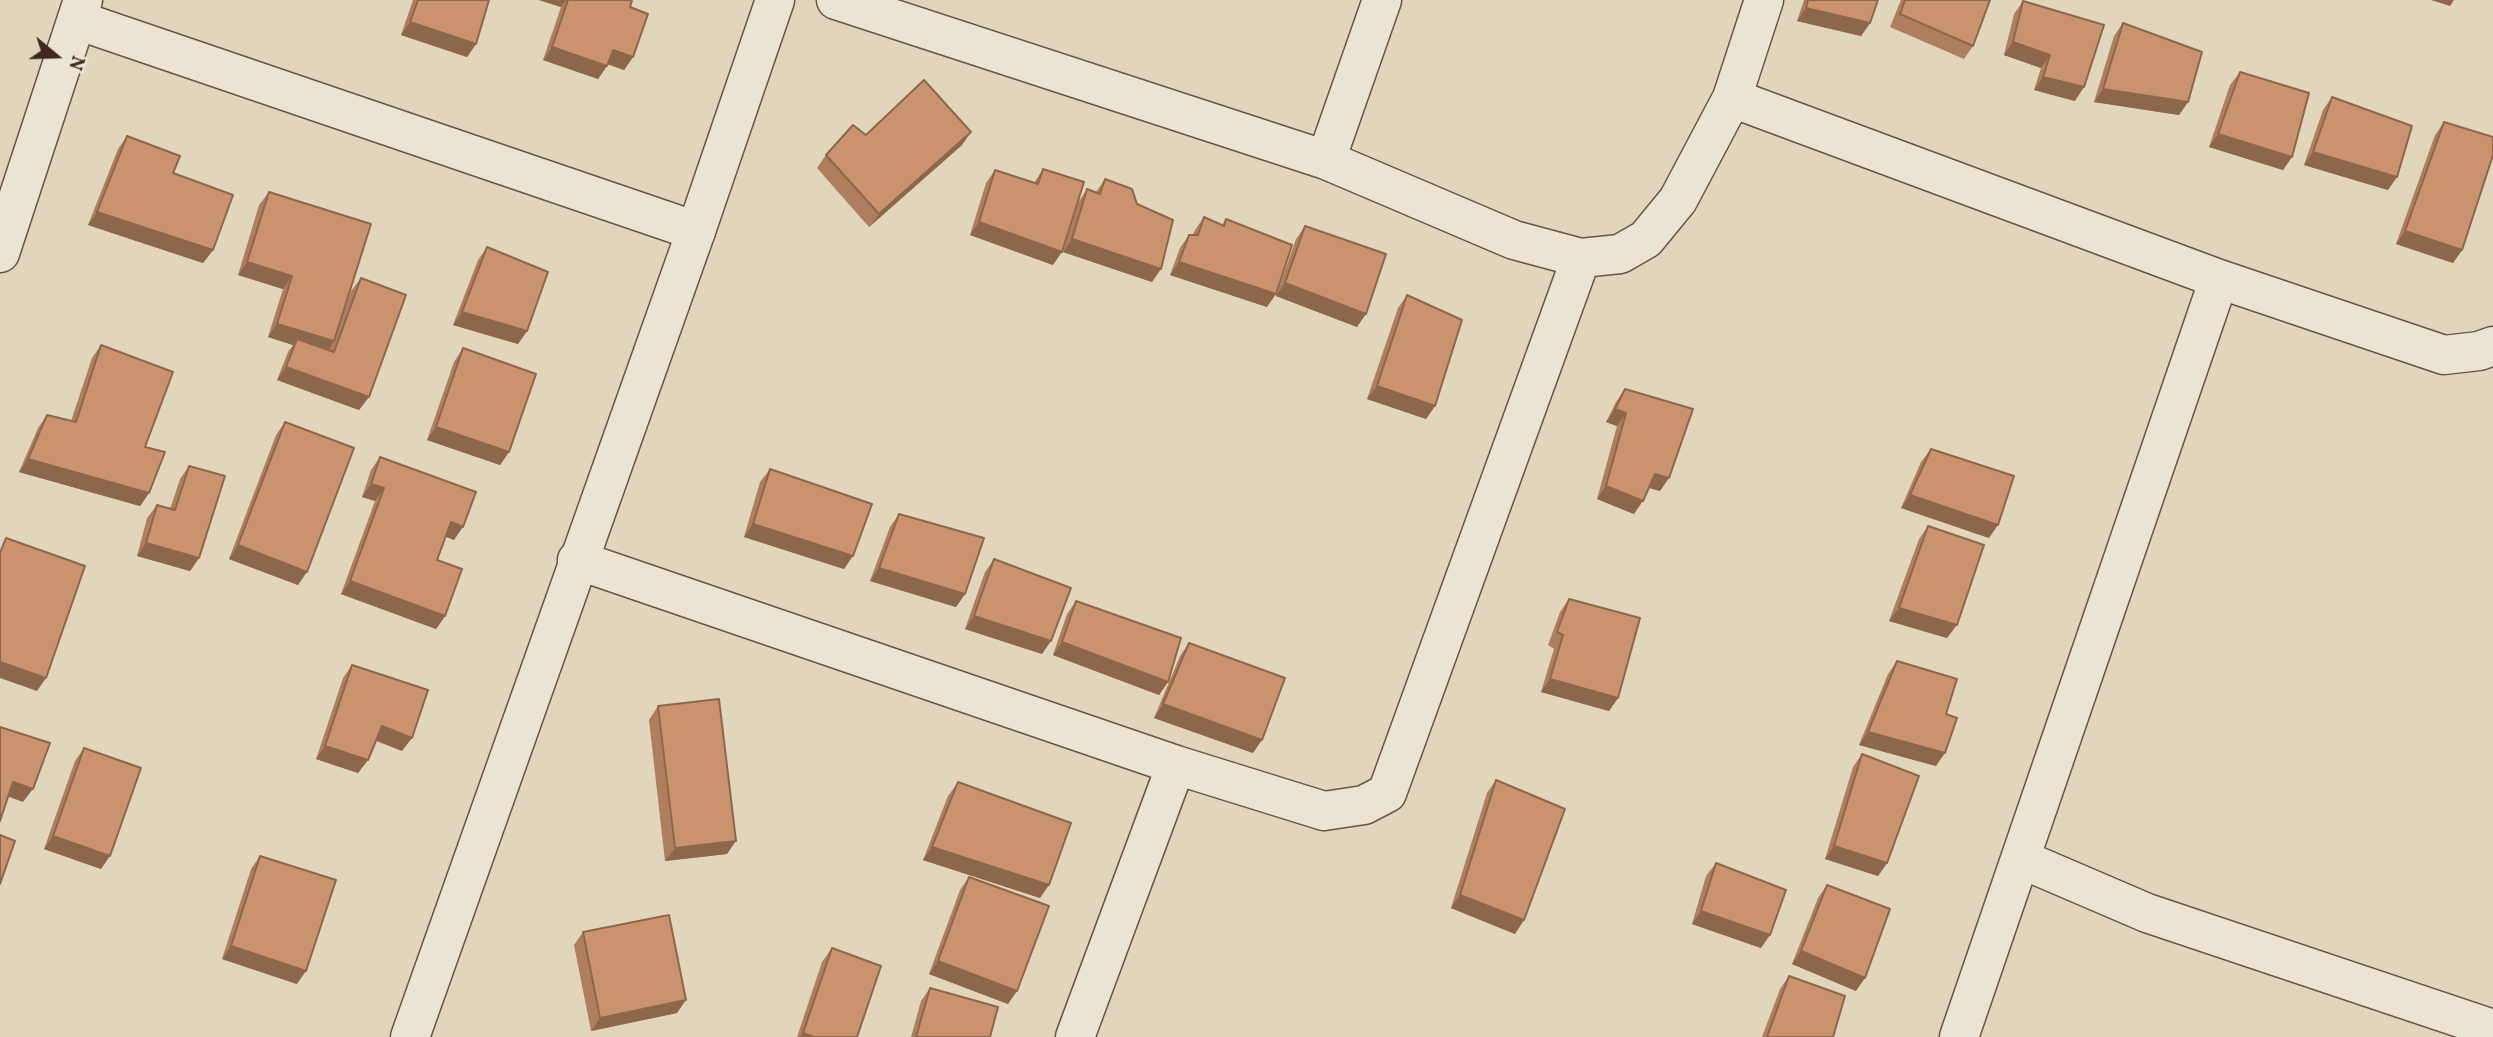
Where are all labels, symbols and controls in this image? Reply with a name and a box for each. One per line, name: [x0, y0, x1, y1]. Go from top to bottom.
north arrow: [21, 21, 91, 91]
text: N: [61, 52, 90, 74]

